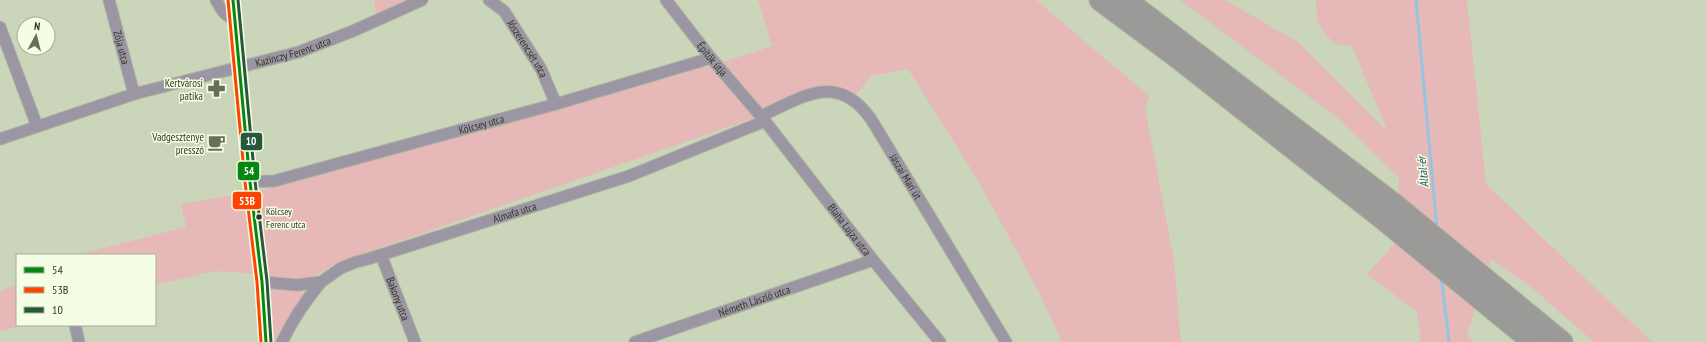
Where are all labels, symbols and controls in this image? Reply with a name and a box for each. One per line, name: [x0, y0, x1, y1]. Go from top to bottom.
north arrow: [16, 16, 56, 56]
street label: Jószerencsét utca: [504, 16, 551, 79]
text: N: [33, 19, 41, 33]
street label: Zója utca: [110, 29, 133, 66]
street label: Kazinczy Ferenc utca: [254, 33, 333, 70]
street label: Építők útja: [694, 39, 731, 79]
place label: Kertvárosi patika: [165, 76, 203, 103]
pharmacy icon: Kertvárosi patika: [206, 79, 226, 99]
street label: Kölcsey utca: [457, 111, 506, 137]
place label: Vadgesztenye presszó: [151, 130, 204, 157]
line badge: 10: [240, 132, 263, 151]
cafe icon: Vadgesztenye presszó: [207, 133, 227, 153]
text: 10: [246, 134, 256, 148]
street label: Jászai Mari út: [886, 150, 925, 202]
water label: Által-ér: [1413, 154, 1432, 188]
line badge: 54: [237, 161, 260, 181]
text: 54: [244, 164, 255, 178]
line badge: 53B: [232, 191, 262, 210]
text: 53B: [239, 194, 256, 208]
street label: Almafa utca: [491, 199, 538, 226]
street label: Blaha Lujza utca: [825, 201, 874, 258]
place label: Kölcsey Ferenc utca: [266, 205, 306, 231]
marker: Kölcsey Ferenc utca: [254, 212, 264, 222]
legend: [16, 254, 156, 326]
text: 54: [52, 262, 63, 277]
street label: Bakony utca: [383, 275, 413, 323]
text: 53B: [52, 282, 69, 297]
street label: Németh László utca: [716, 282, 792, 320]
text: 10: [52, 302, 63, 317]

